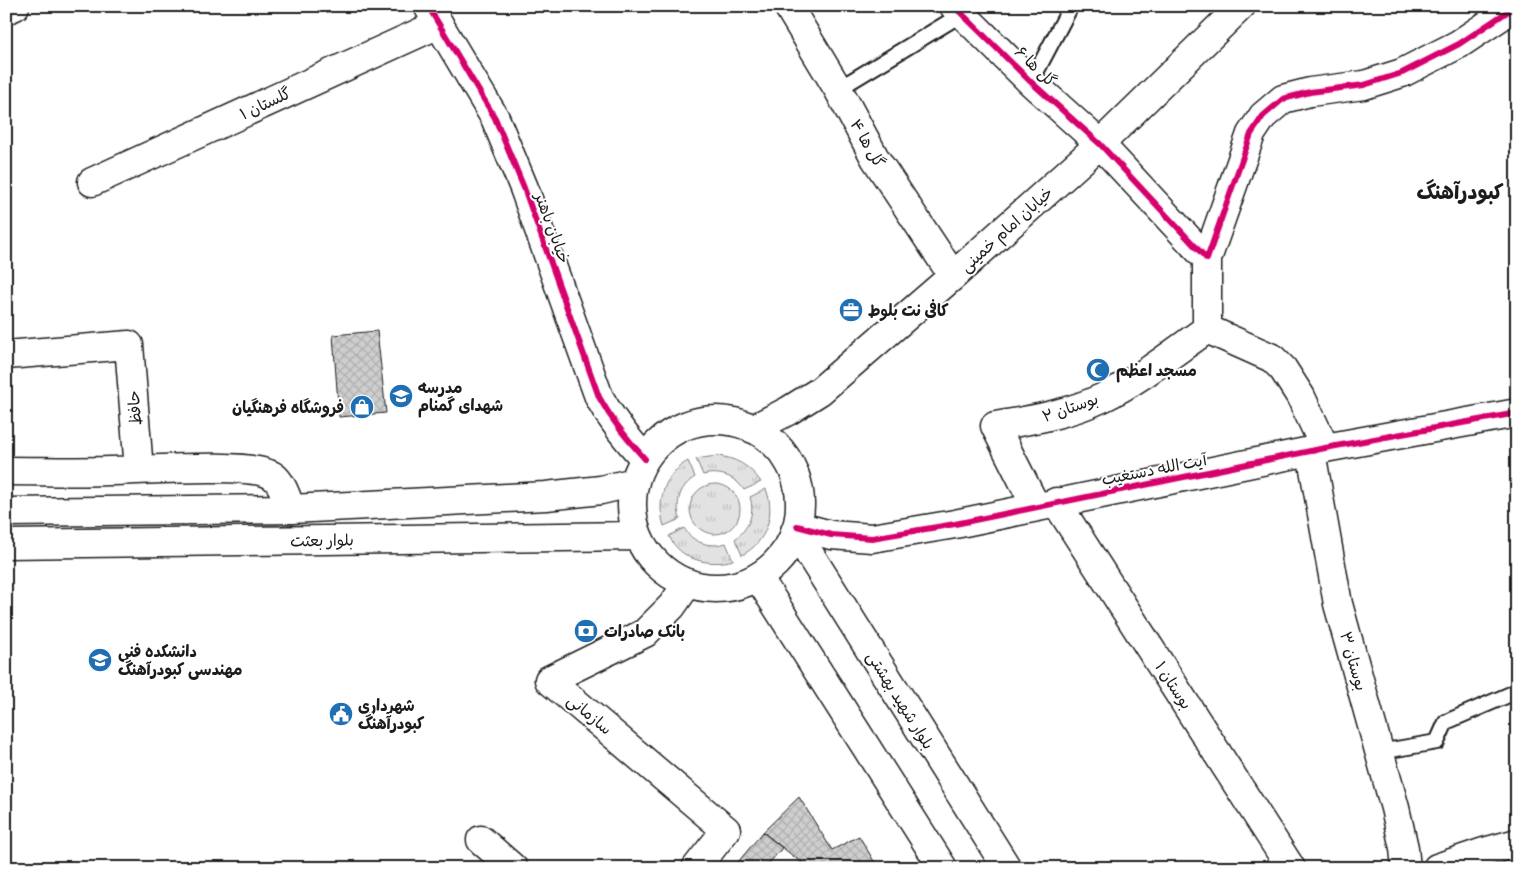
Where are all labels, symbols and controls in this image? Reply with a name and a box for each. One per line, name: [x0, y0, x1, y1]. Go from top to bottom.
street label: گل ها ۶: [1010, 41, 1062, 91]
street label: گلستان ۱: [236, 82, 294, 124]
street label: گل ها ۴: [845, 115, 891, 171]
district label: کبودرآهنگ: [1416, 177, 1504, 206]
street label: خیابان امام خمینی: [955, 181, 1059, 278]
street label: خیابان باهنر: [529, 188, 576, 266]
office icon: کافی نت بلوط: [838, 297, 864, 323]
place label: کافی نت بلوط: [868, 299, 949, 322]
mosque icon: مسجد اعظم: [1085, 357, 1111, 383]
place label: مسجد اعظم: [1116, 359, 1197, 383]
place label: مدرسه شهدای گمنام: [418, 376, 503, 418]
school or university icon: مدرسه شهدای گمنام: [388, 383, 414, 409]
street label: بوستان ۲: [1039, 387, 1101, 427]
street label: حافظ: [122, 390, 146, 426]
shop icon: فروشگاه فرهنگیان: [349, 394, 375, 420]
place label: فروشگاه فرهنگیان: [232, 396, 344, 418]
street label: آیت الله دستغیب: [1100, 448, 1210, 490]
street label: بلوار بعثت: [290, 528, 354, 552]
bank icon: بانک صادرات: [573, 618, 599, 644]
place label: بانک صادرات: [604, 620, 685, 642]
street label: بوستان ۳: [1335, 629, 1373, 693]
place label: دانشکده فنی مهندسی کبودرآهنگ: [118, 640, 242, 680]
school or university icon: دانشکده فنی مهندسی کبودرآهنگ: [87, 647, 113, 673]
street label: بلوار شهید بهشتی: [862, 647, 940, 753]
street label: بوستان ۱: [1150, 657, 1198, 713]
street label: سازمانی: [563, 689, 617, 739]
place label: شهرداری کبودرآهنگ: [358, 694, 424, 734]
public building icon: شهرداری کبودرآهنگ: [328, 701, 354, 727]

